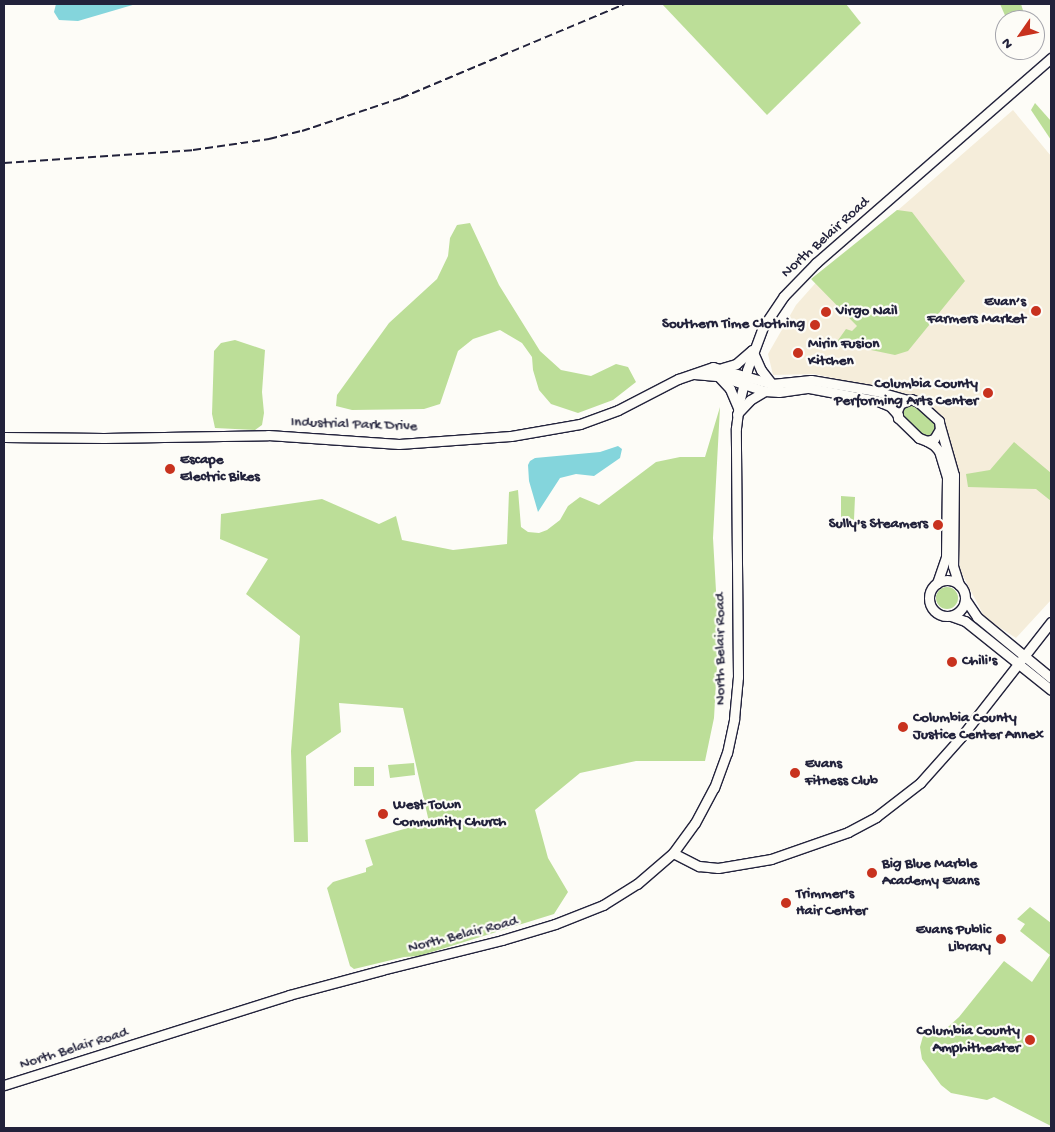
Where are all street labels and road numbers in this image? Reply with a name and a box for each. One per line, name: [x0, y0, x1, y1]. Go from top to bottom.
street label: North Belair Road: [778, 194, 874, 282]
street label: Industrial Park Drive: [290, 414, 418, 436]
street label: North Belair Road: [712, 593, 730, 705]
street label: North Belair Road: [406, 913, 520, 957]
street label: North Belair Road: [18, 1024, 130, 1074]

